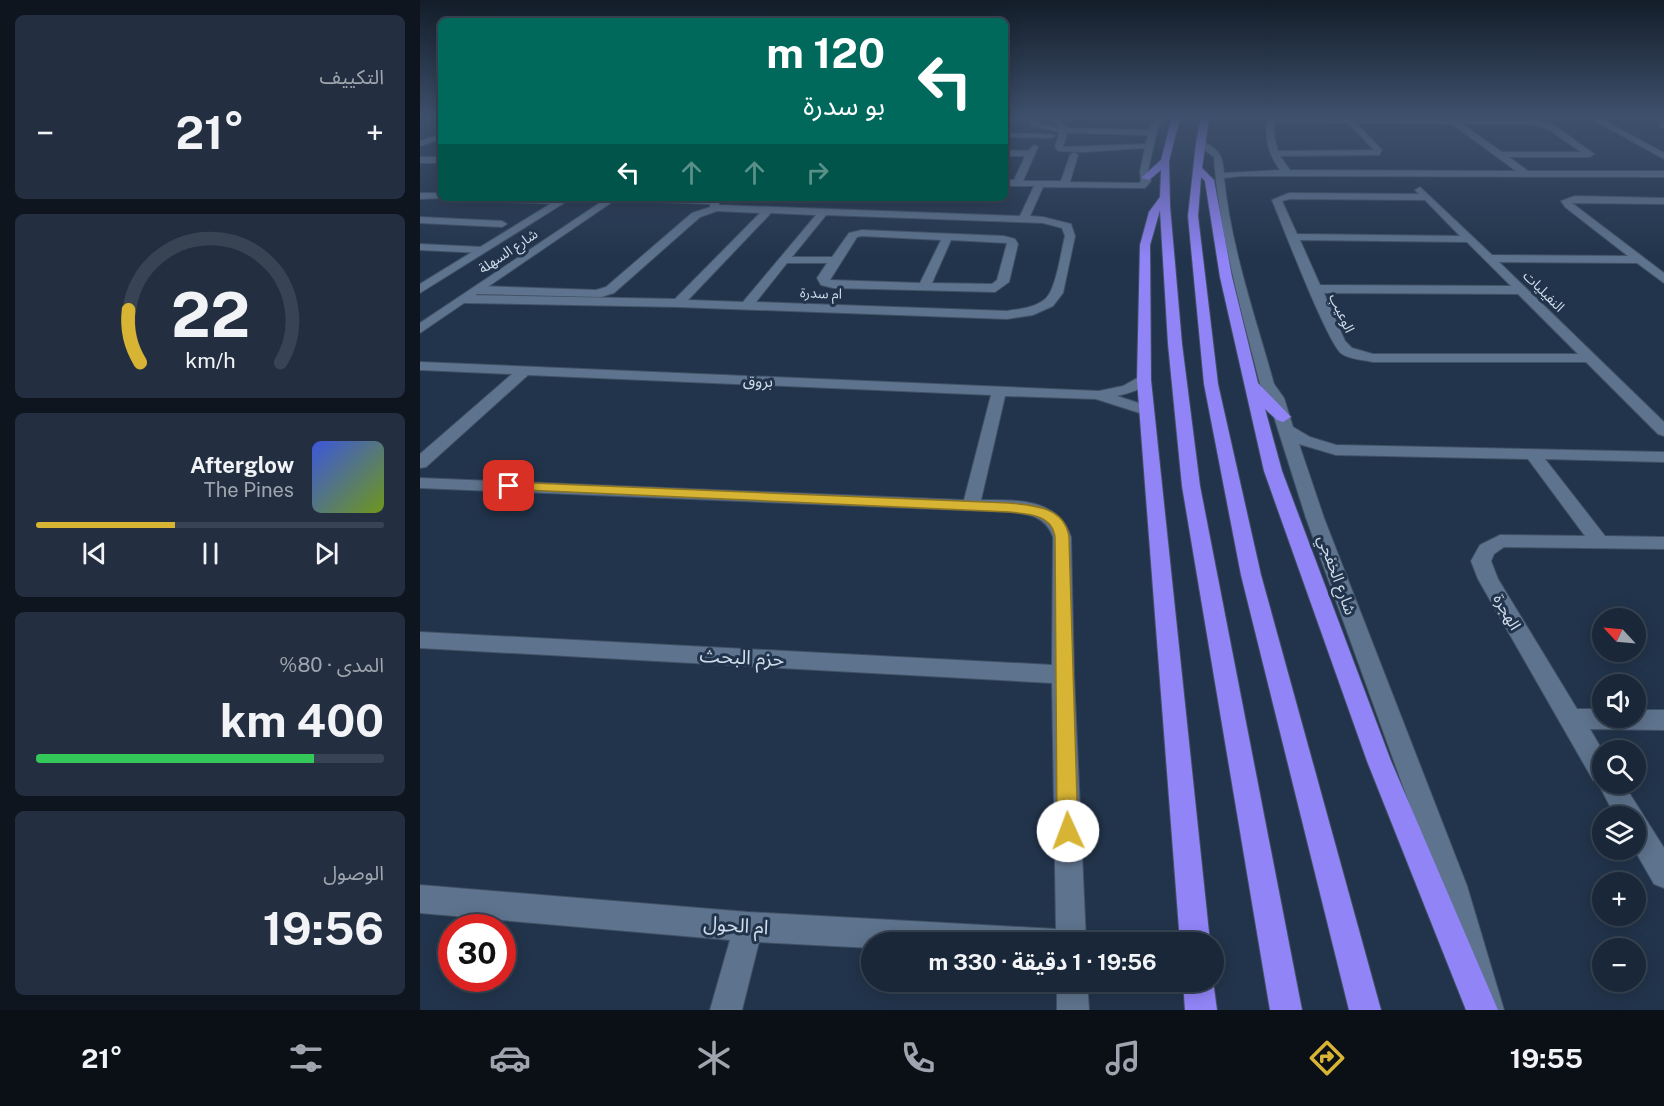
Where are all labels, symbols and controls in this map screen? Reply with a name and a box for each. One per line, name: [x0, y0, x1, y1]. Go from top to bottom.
text: 120 m: [766, 28, 885, 77]
icon: left: [906, 42, 984, 120]
text: التكييف: [320, 65, 384, 89]
text: بو سدرة: [803, 89, 885, 121]
text: 21°: [175, 106, 245, 159]
text: −: [36, 114, 54, 152]
text: +: [366, 114, 384, 152]
icon: left: [612, 156, 645, 189]
icon: ahead: [675, 156, 708, 189]
icon: ahead: [738, 156, 771, 189]
icon: right: [801, 156, 834, 189]
street label: شارع السهلة: [475, 225, 542, 279]
street label: النفيليات: [1520, 267, 1568, 315]
text: 22: [170, 278, 250, 351]
street label: ام سدرة: [800, 284, 842, 305]
street label: الوعيب: [1325, 291, 1358, 335]
text: km/h: [185, 348, 235, 373]
street label: بروق: [743, 371, 773, 391]
text: Afterglow: [190, 452, 294, 478]
pin: [483, 460, 534, 511]
icon: arrive: [492, 469, 525, 502]
text: The Pines: [204, 478, 294, 502]
street label: شارع الخفجي: [1311, 533, 1360, 618]
icon: previous: [78, 537, 111, 570]
icon: pause: [194, 537, 227, 570]
icon: next: [310, 537, 343, 570]
street label: الهجرة: [1489, 591, 1525, 633]
north arrow: [1592, 608, 1646, 662]
map controls: [1592, 608, 1646, 992]
street label: حزم البحث: [699, 643, 785, 674]
text: المدى · 80%: [279, 653, 384, 677]
button: sound: [1592, 674, 1646, 728]
text: 400 km: [220, 694, 384, 747]
button: search: [1592, 740, 1646, 794]
position arrow: [1036, 799, 1100, 863]
button: layers: [1592, 806, 1646, 860]
text: الوصول: [323, 861, 384, 885]
button: +: [1592, 872, 1646, 926]
text: 19:56: [263, 902, 384, 955]
street label: ام الحول: [702, 911, 769, 942]
speed limit sign: 30: [438, 914, 516, 992]
button: −: [1592, 938, 1646, 992]
text: 19:56 · 1 دقيقة · 330 m: [928, 949, 1157, 975]
icon: filters: [285, 1037, 327, 1079]
icon: car: [489, 1037, 531, 1079]
icon: climate: [693, 1037, 735, 1079]
icon: phone: [897, 1037, 939, 1079]
icon: music: [1102, 1037, 1144, 1079]
icon: directions: [1306, 1037, 1348, 1079]
text: 21°: [81, 1042, 123, 1074]
text: 19:55: [1510, 1042, 1583, 1074]

